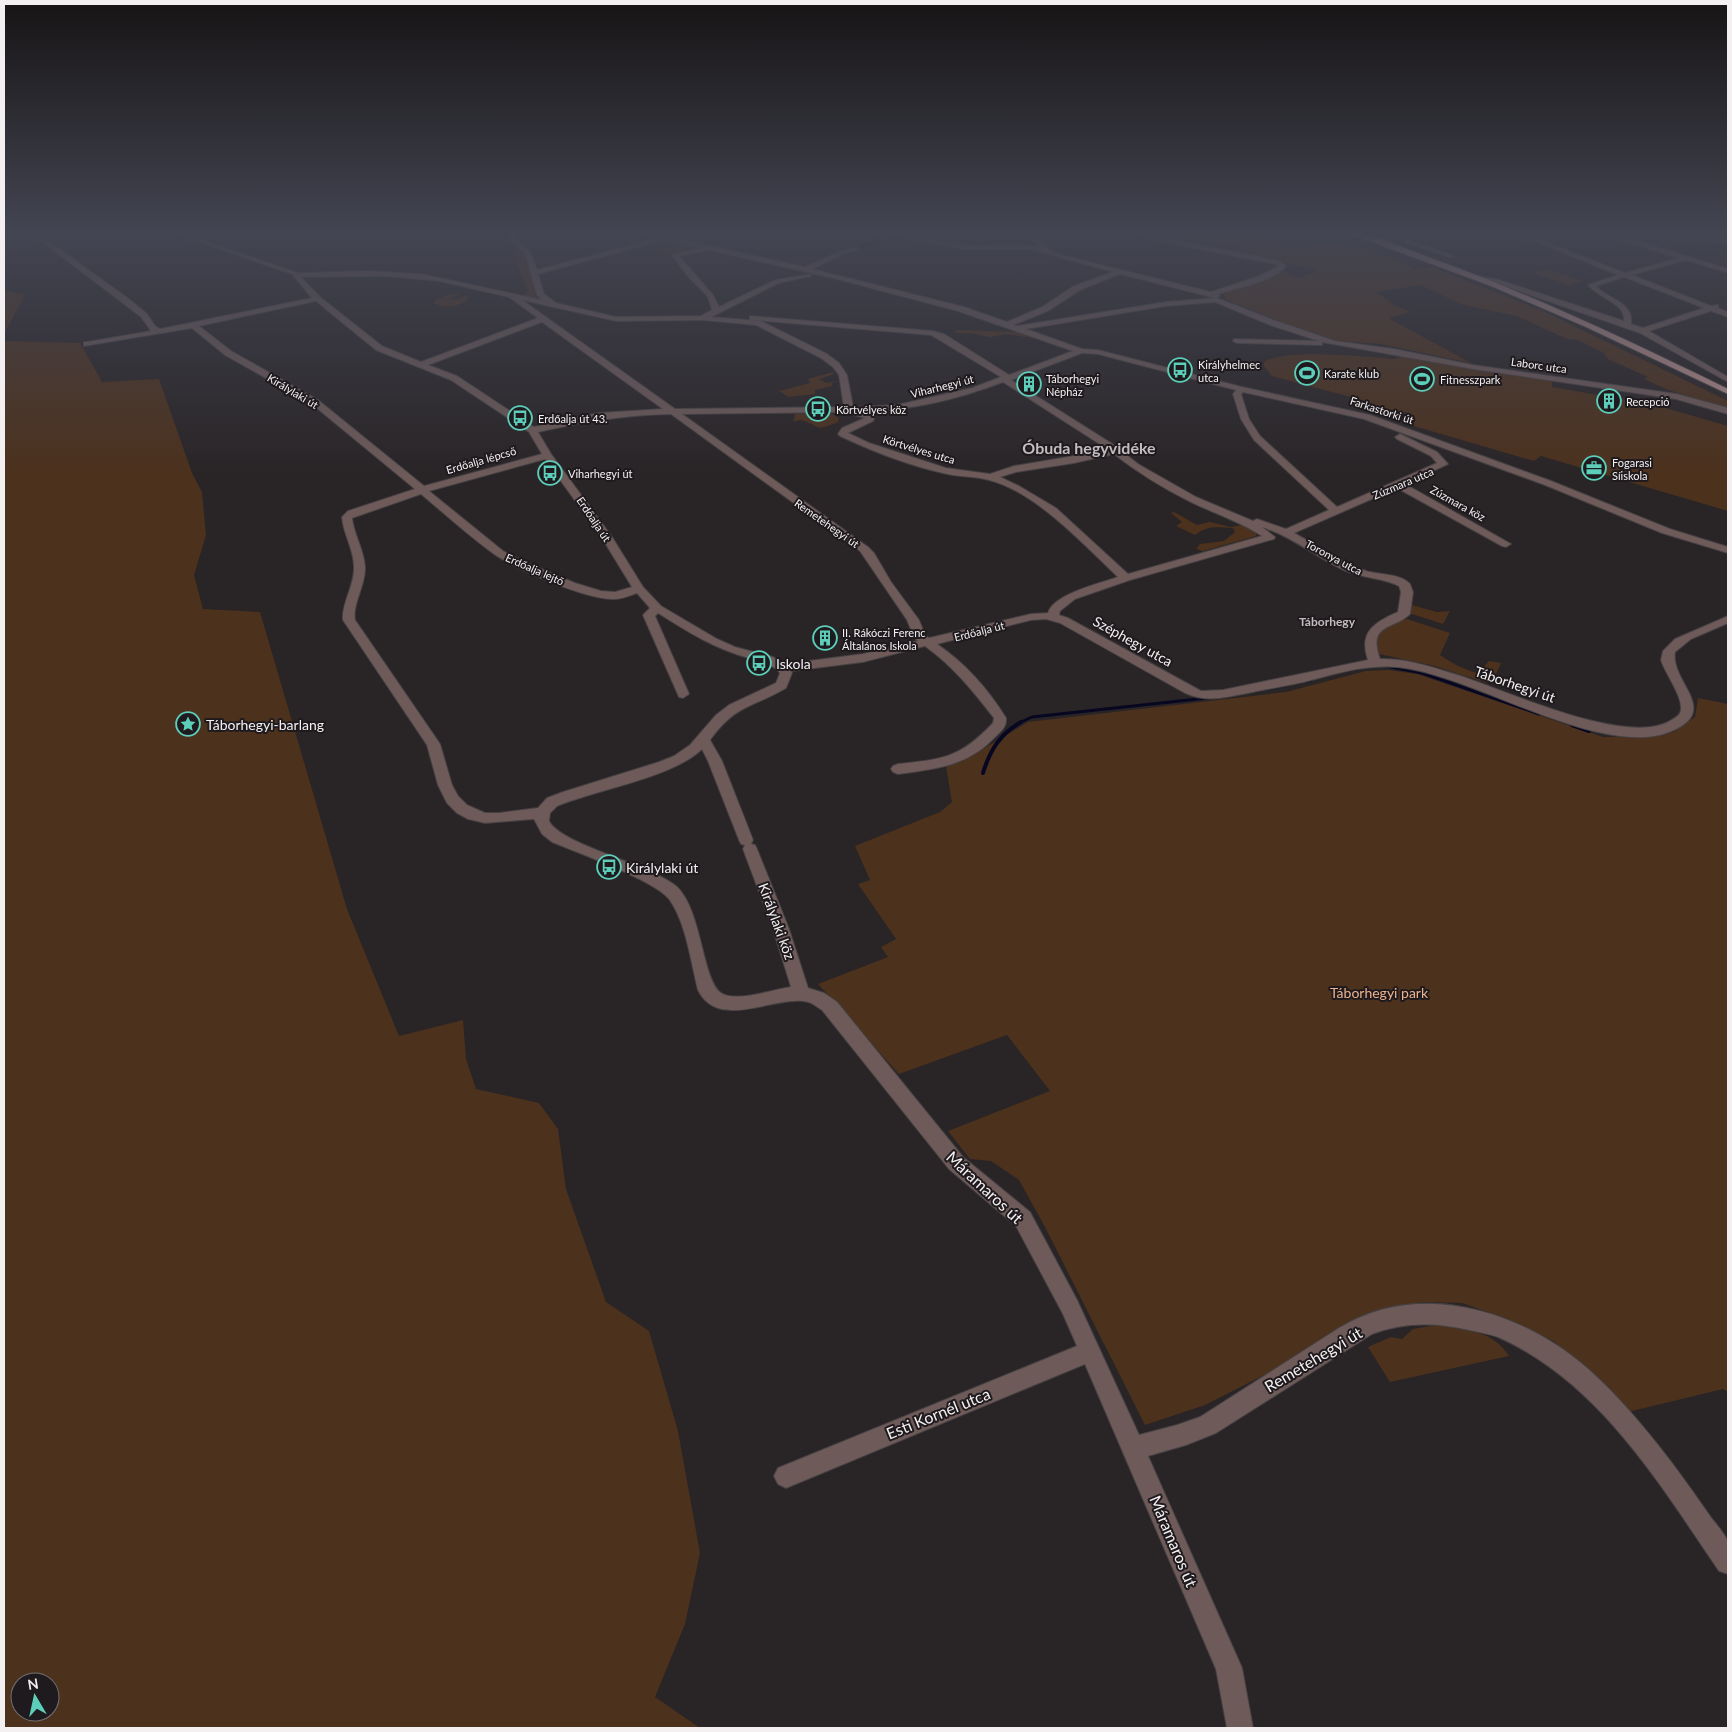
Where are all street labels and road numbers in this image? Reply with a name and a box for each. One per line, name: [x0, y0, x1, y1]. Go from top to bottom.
street label: Laborc utca: [1510, 355, 1568, 375]
street label: Királylaki út: [265, 371, 321, 411]
street label: Viharhegyi út: [909, 372, 975, 400]
street label: Farkastorki út: [1349, 394, 1415, 426]
street label: Körtvélyes utca: [881, 432, 957, 466]
street label: Erdőalja lépcső: [445, 444, 517, 476]
street label: Zúzmara utca: [1371, 464, 1435, 502]
street label: Zúzmara köz: [1428, 483, 1488, 523]
street label: Erdőalja út: [574, 494, 614, 544]
street label: Remetehegyi út: [792, 496, 862, 550]
street label: Toronya utca: [1304, 537, 1364, 577]
street label: Erdőalja lejtő: [504, 550, 566, 588]
street label: Széphegy utca: [1090, 612, 1176, 670]
street label: Erdőalja út: [952, 618, 1006, 644]
street label: Táborhegyi út: [1473, 662, 1557, 706]
street label: Királylaki köz: [755, 880, 799, 962]
street label: Máramaros út: [943, 1147, 1027, 1227]
street label: Remetehegyi út: [1261, 1322, 1365, 1396]
street label: Esti Kornél utca: [883, 1384, 993, 1442]
street label: Máramaros út: [1146, 1492, 1202, 1590]

